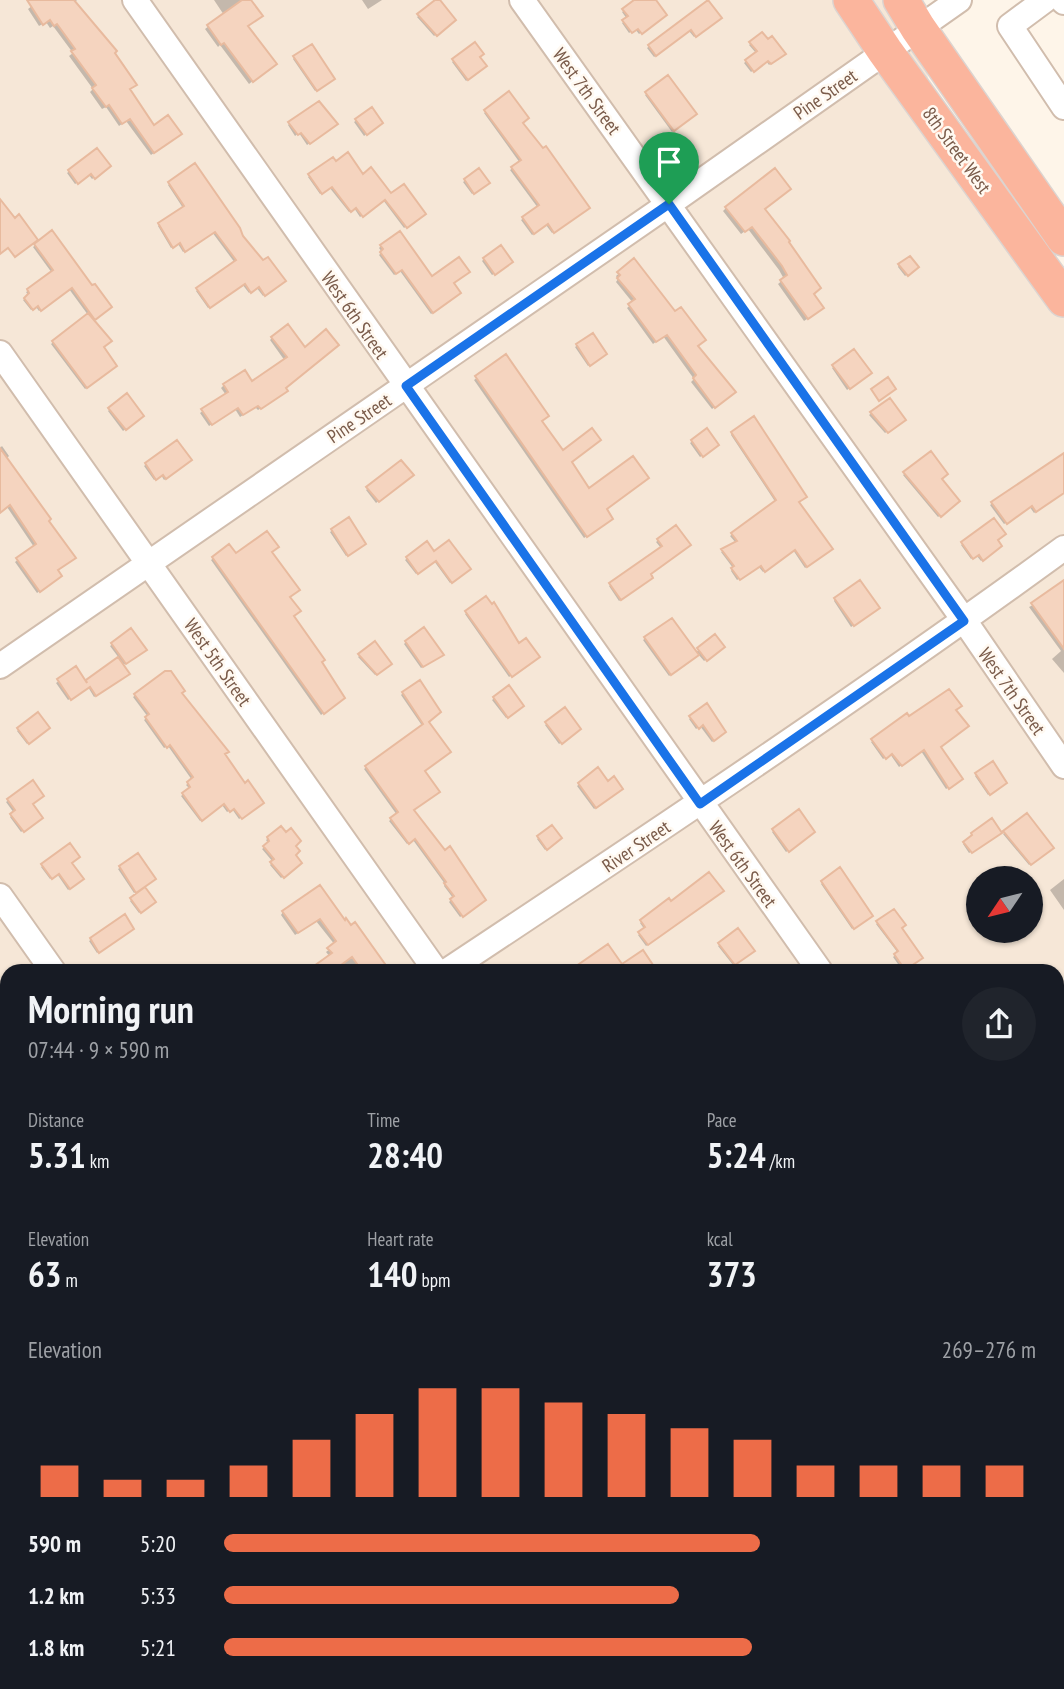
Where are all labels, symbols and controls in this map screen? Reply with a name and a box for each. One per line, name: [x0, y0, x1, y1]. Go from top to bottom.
street label: West 7th Street: [548, 43, 627, 140]
street label: Pine Street: [789, 63, 862, 125]
street label: 8th Street West: [918, 102, 997, 198]
pin: [639, 132, 699, 204]
icon: arrive: [650, 143, 688, 181]
street label: West 6th Street: [316, 267, 394, 364]
street label: Pine Street: [322, 387, 396, 448]
street label: West 5th Street: [179, 614, 257, 711]
street label: West 7th Street: [973, 643, 1051, 740]
street label: River Street: [597, 814, 675, 877]
street label: West 6th Street: [704, 816, 783, 913]
north arrow: [966, 866, 1043, 943]
map controls: [966, 866, 1043, 943]
text: Morning run: [28, 984, 194, 1033]
button: share: [962, 987, 1036, 1061]
text: 07:44 · 9 × 590 m: [28, 1035, 169, 1064]
text: Distance: [28, 1108, 84, 1132]
text: Time: [367, 1108, 400, 1132]
text: Pace: [707, 1108, 737, 1132]
text: 5.31: [28, 1132, 86, 1178]
text: 28:40: [367, 1132, 443, 1178]
text: 5:24: [707, 1132, 766, 1178]
text: km: [86, 1149, 109, 1173]
text: /km: [766, 1149, 795, 1173]
text: Elevation: [28, 1227, 89, 1251]
text: Heart rate: [367, 1227, 434, 1251]
text: kcal: [707, 1227, 733, 1251]
text: 63: [28, 1251, 61, 1297]
text: 140: [367, 1251, 418, 1297]
text: 373: [707, 1251, 757, 1297]
text: m: [61, 1268, 78, 1292]
text: bpm: [418, 1268, 450, 1292]
text: Elevation: [28, 1335, 102, 1364]
text: 269–276 m: [942, 1335, 1036, 1364]
text: 590 m: [28, 1529, 81, 1558]
text: 5:20: [140, 1529, 176, 1558]
text: 1.2 km: [28, 1581, 84, 1610]
text: 5:33: [140, 1581, 176, 1610]
text: 1.8 km: [28, 1633, 84, 1662]
text: 5:21: [140, 1633, 176, 1662]

